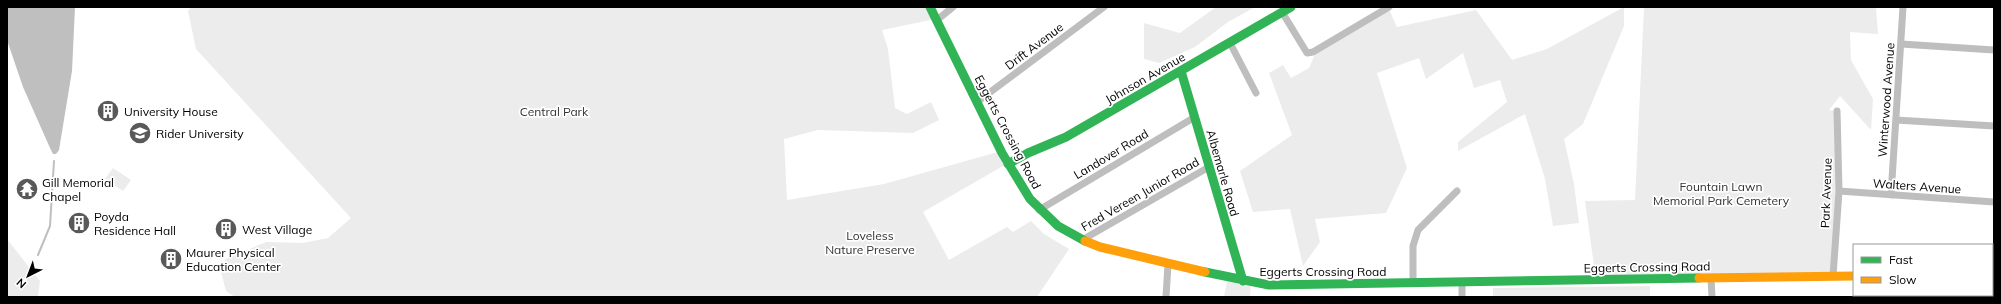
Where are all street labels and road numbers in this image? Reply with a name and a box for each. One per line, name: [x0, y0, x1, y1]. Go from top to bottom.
street label: Drift Avenue: [1002, 19, 1066, 73]
street label: Winterwood Avenue: [1875, 42, 1897, 158]
street label: Johnson Avenue: [1102, 49, 1188, 107]
street label: Eggerts Crossing Road: [972, 72, 1044, 192]
street label: Landover Road: [1071, 126, 1151, 182]
street label: Albemarle Road: [1203, 128, 1243, 218]
street label: Fred Vereen Junior Road: [1078, 154, 1202, 234]
street label: Park Avenue: [1817, 158, 1835, 228]
street label: Walters Avenue: [1872, 175, 1962, 197]
street label: Eggerts Crossing Road: [1583, 258, 1711, 276]
street label: Eggerts Crossing Road: [1260, 264, 1386, 279]

